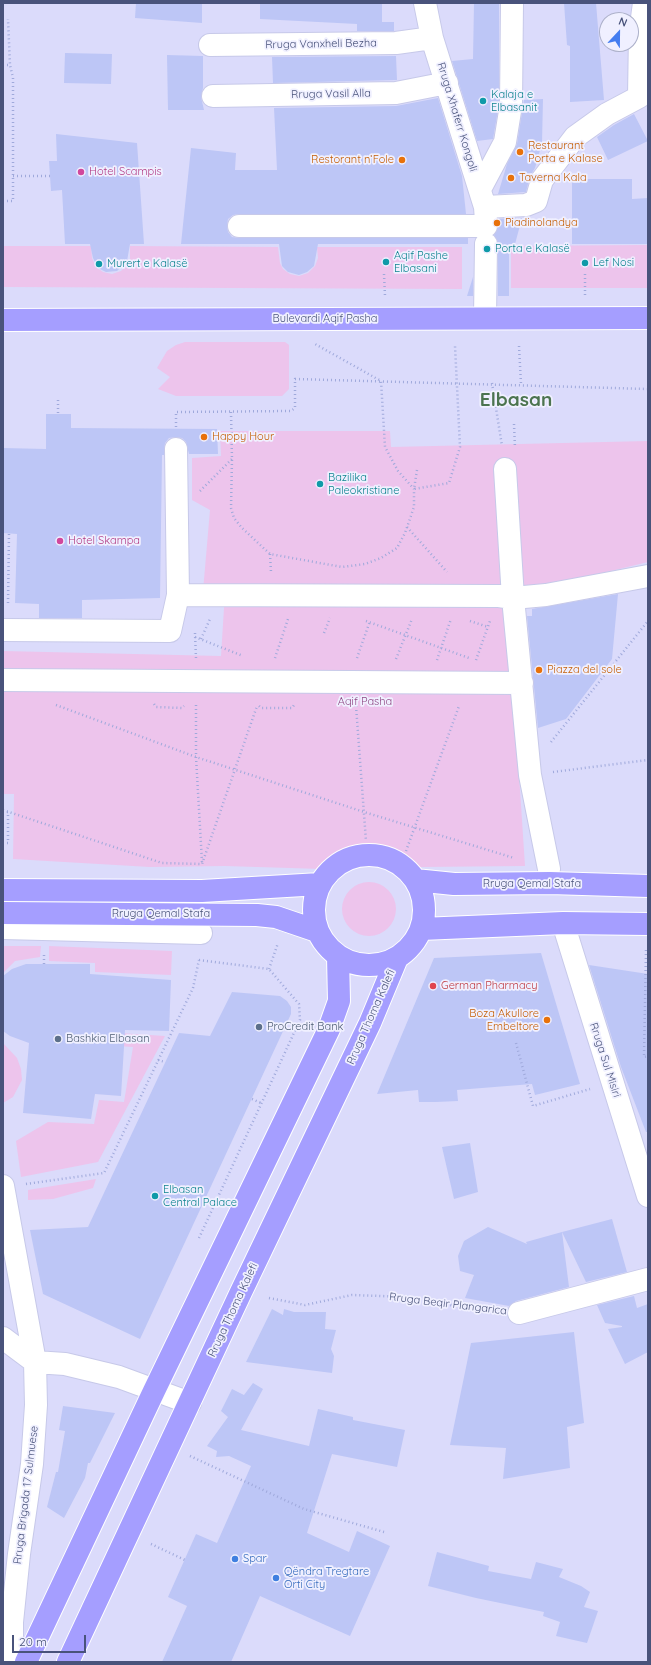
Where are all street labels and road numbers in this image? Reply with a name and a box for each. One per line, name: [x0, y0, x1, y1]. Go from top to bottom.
street label: Rruga Vanxheli Bezha: [265, 36, 377, 52]
street label: Rruga Xhaferr Kongoli: [434, 61, 480, 173]
street label: Rruga Vasil Alla: [291, 87, 371, 101]
street label: Bulevardi Aqif Pasha: [273, 312, 377, 326]
street label: Rruga Qemal Stafa: [483, 877, 581, 891]
street label: Rruga Qemal Stafa: [112, 907, 210, 921]
street label: Rruga Thoma Kalefi: [344, 967, 398, 1067]
street label: Rruga Sul Misiri: [587, 1021, 623, 1099]
street label: Rruga Thoma Kalefi: [205, 1261, 261, 1359]
street label: Rruga Beqir Plangarica: [388, 1290, 508, 1318]
street label: Rruga Brigada 17 Sulmuese: [11, 1425, 41, 1565]

